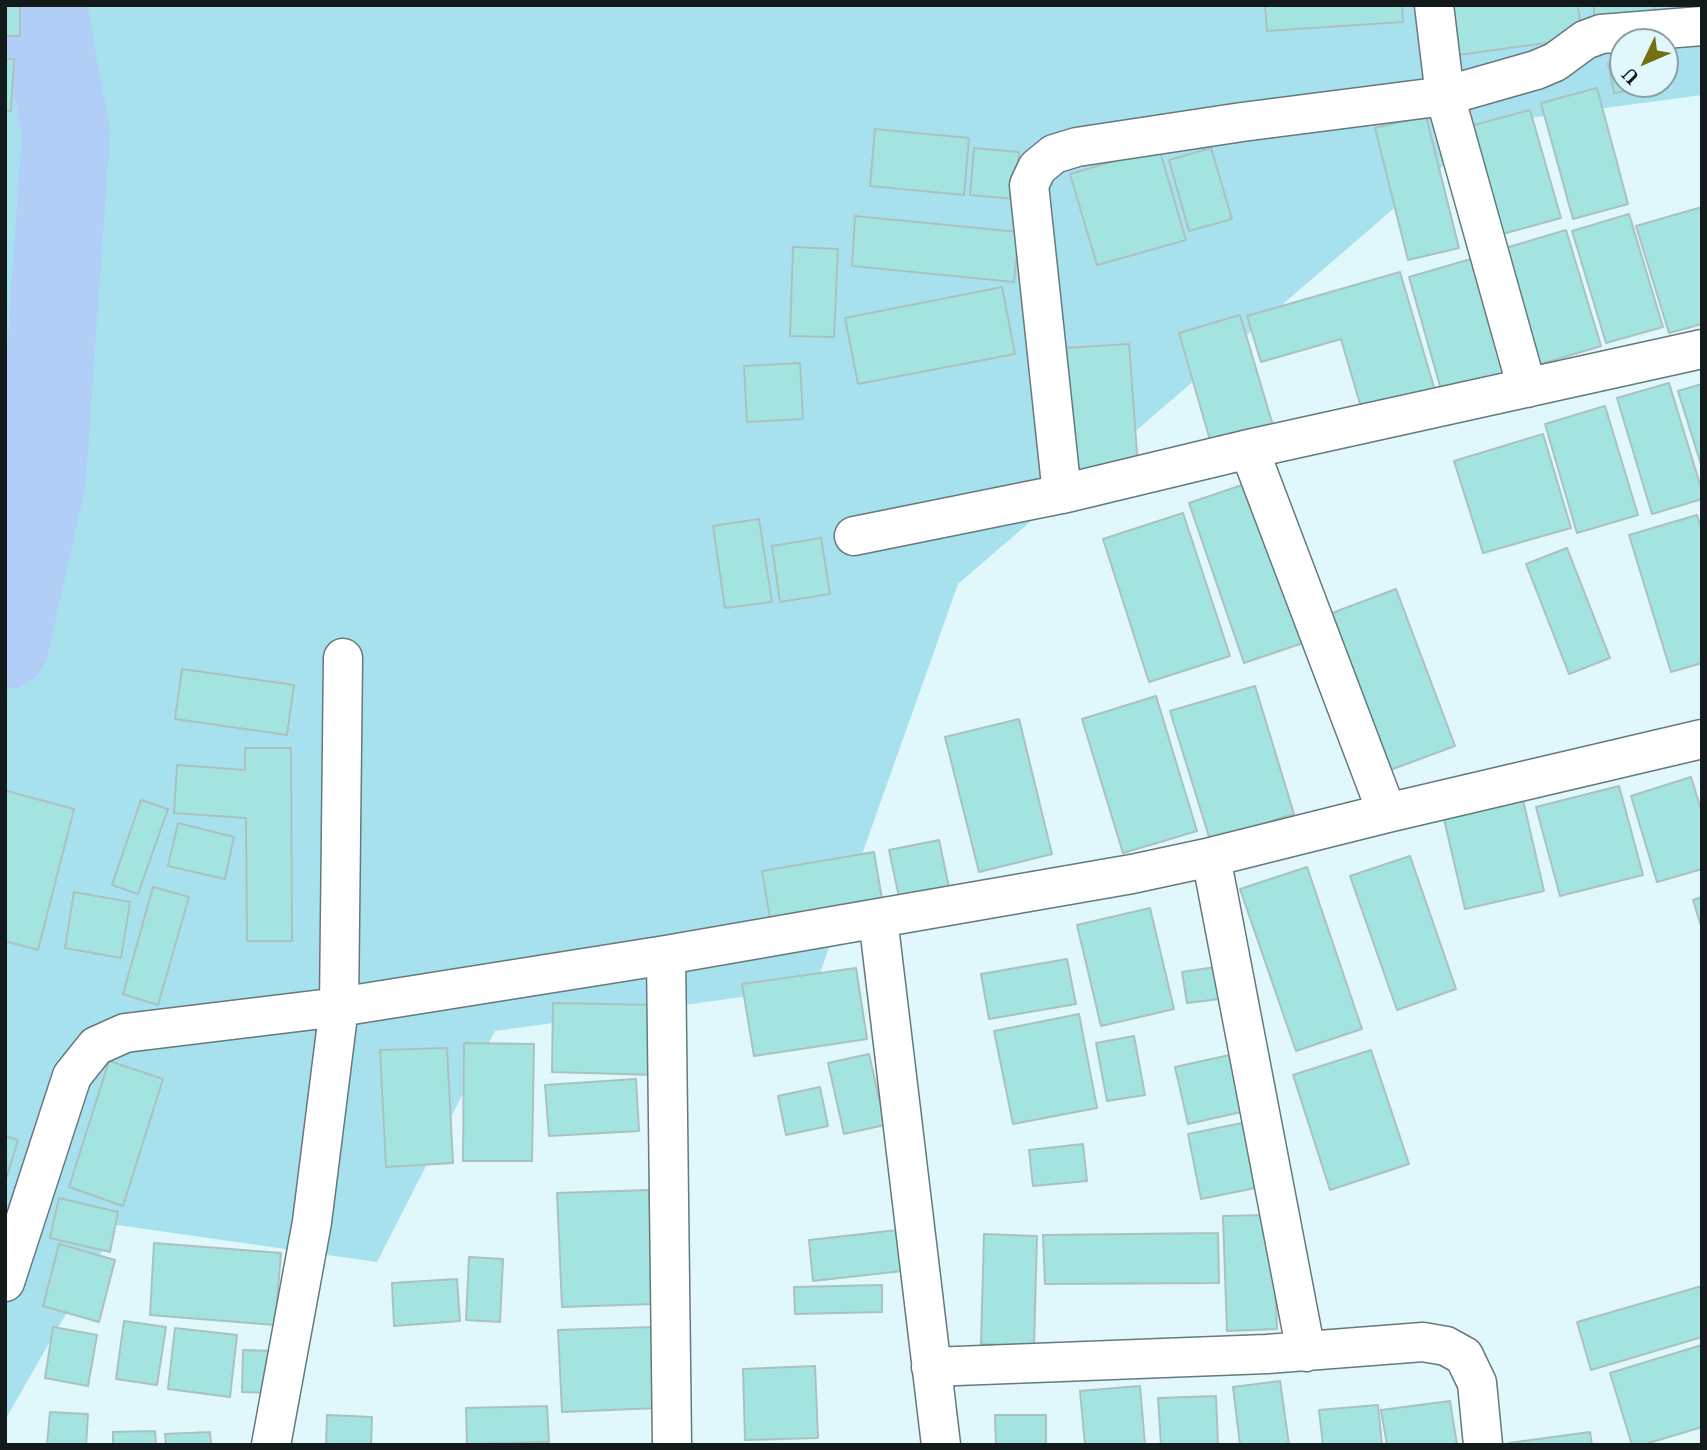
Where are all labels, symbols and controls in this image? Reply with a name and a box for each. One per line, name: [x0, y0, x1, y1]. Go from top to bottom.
north arrow: [1609, 28, 1679, 98]
text: U: [1616, 62, 1645, 90]

